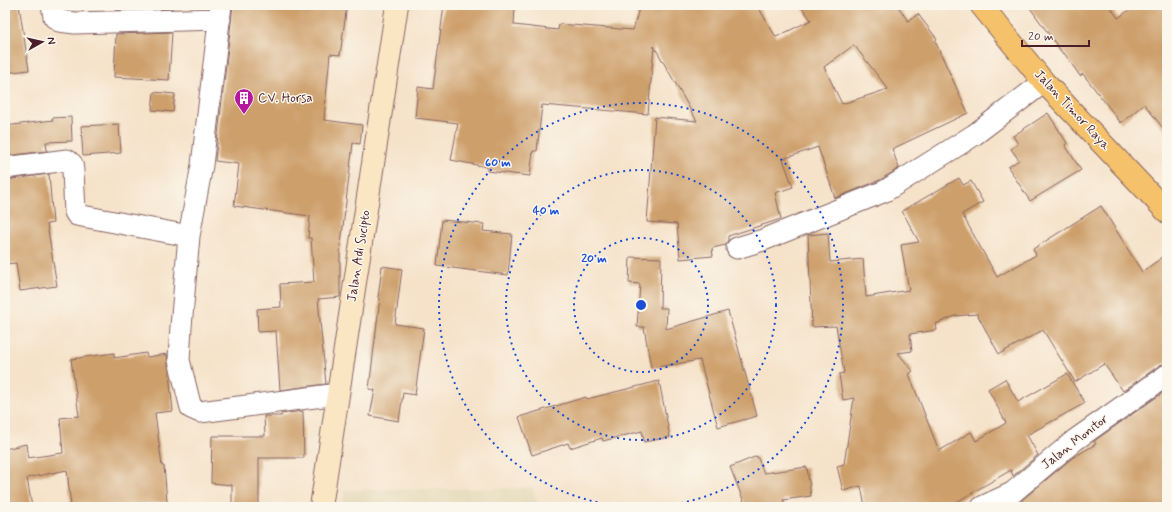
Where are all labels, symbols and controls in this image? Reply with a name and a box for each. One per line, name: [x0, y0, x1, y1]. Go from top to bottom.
north arrow: [22, 22, 62, 62]
scale bar: [1022, 22, 1089, 48]
text: 20 m: [1028, 29, 1054, 45]
text: N: [43, 36, 58, 45]
street label: Jalan Timor Raya: [1030, 66, 1114, 154]
building icon: CV. Horsa: [233, 87, 255, 115]
place label: CV. Horsa: [258, 90, 313, 107]
text: 60 m: [485, 155, 511, 171]
text: 40 m: [533, 203, 560, 219]
street label: Jalan Adi Sucipto: [343, 208, 375, 303]
text: 20 m: [581, 251, 607, 267]
centre of rings: [634, 298, 648, 312]
street label: Jalan Monitor: [1038, 410, 1112, 473]

